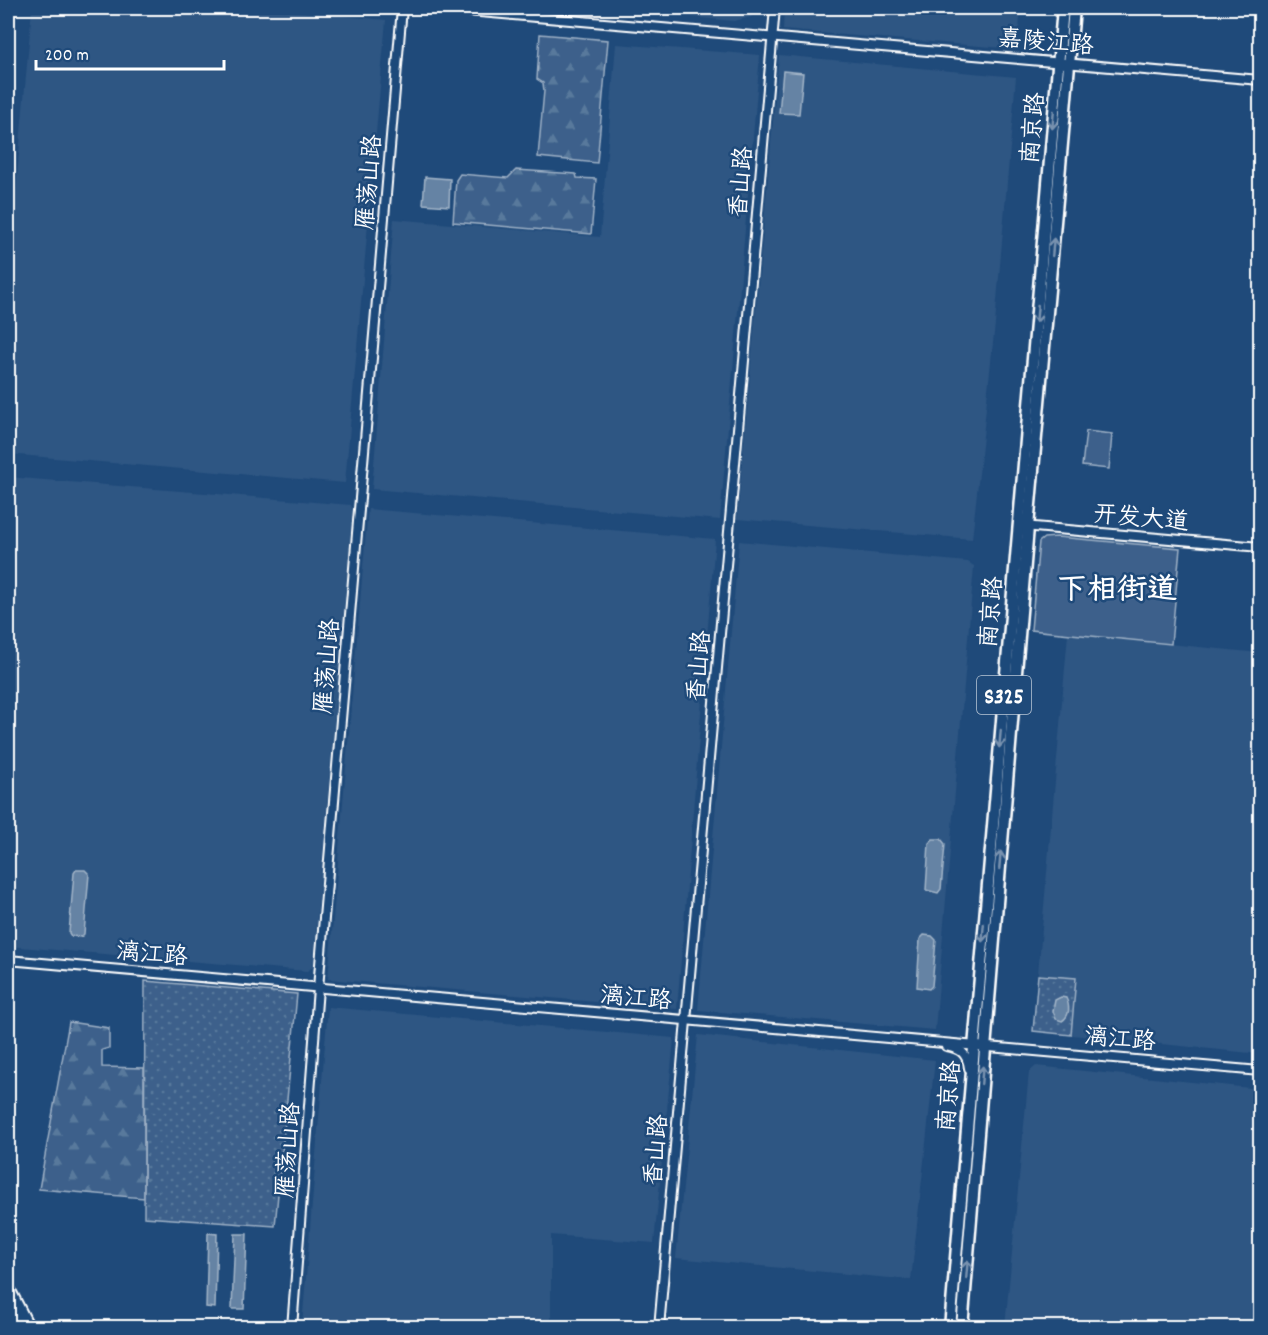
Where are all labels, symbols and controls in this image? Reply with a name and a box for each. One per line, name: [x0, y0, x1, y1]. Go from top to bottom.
street label: 嘉陵江路: [996, 23, 1095, 65]
scale bar: [36, 33, 224, 71]
text: 200 m: [45, 44, 89, 69]
street label: 南京路: [1015, 91, 1055, 166]
one-way arrow: [1047, 110, 1058, 130]
street label: 雁荡山路: [350, 133, 392, 232]
street label: 香山路: [723, 145, 763, 220]
one-way arrow: [1048, 237, 1059, 257]
one-way arrow: [1031, 304, 1042, 324]
street label: 开发大道: [1091, 499, 1190, 541]
district label: 下相街道: [1057, 571, 1177, 614]
street label: 南京路: [973, 575, 1013, 650]
street label: 雁荡山路: [308, 617, 350, 716]
street label: 香山路: [681, 629, 721, 704]
road number: S325: [977, 676, 1031, 714]
one-way arrow: [994, 728, 1005, 748]
one-way arrow: [995, 850, 1006, 870]
one-way arrow: [977, 923, 988, 943]
street label: 漓江路: [114, 936, 189, 976]
street label: 漓江路: [598, 980, 673, 1020]
street label: 漓江路: [1082, 1021, 1157, 1061]
street label: 南京路: [931, 1059, 971, 1134]
one-way arrow: [977, 1065, 988, 1085]
street label: 雁荡山路: [270, 1101, 310, 1199]
street label: 香山路: [638, 1113, 678, 1188]
one-way arrow: [962, 1260, 973, 1280]

